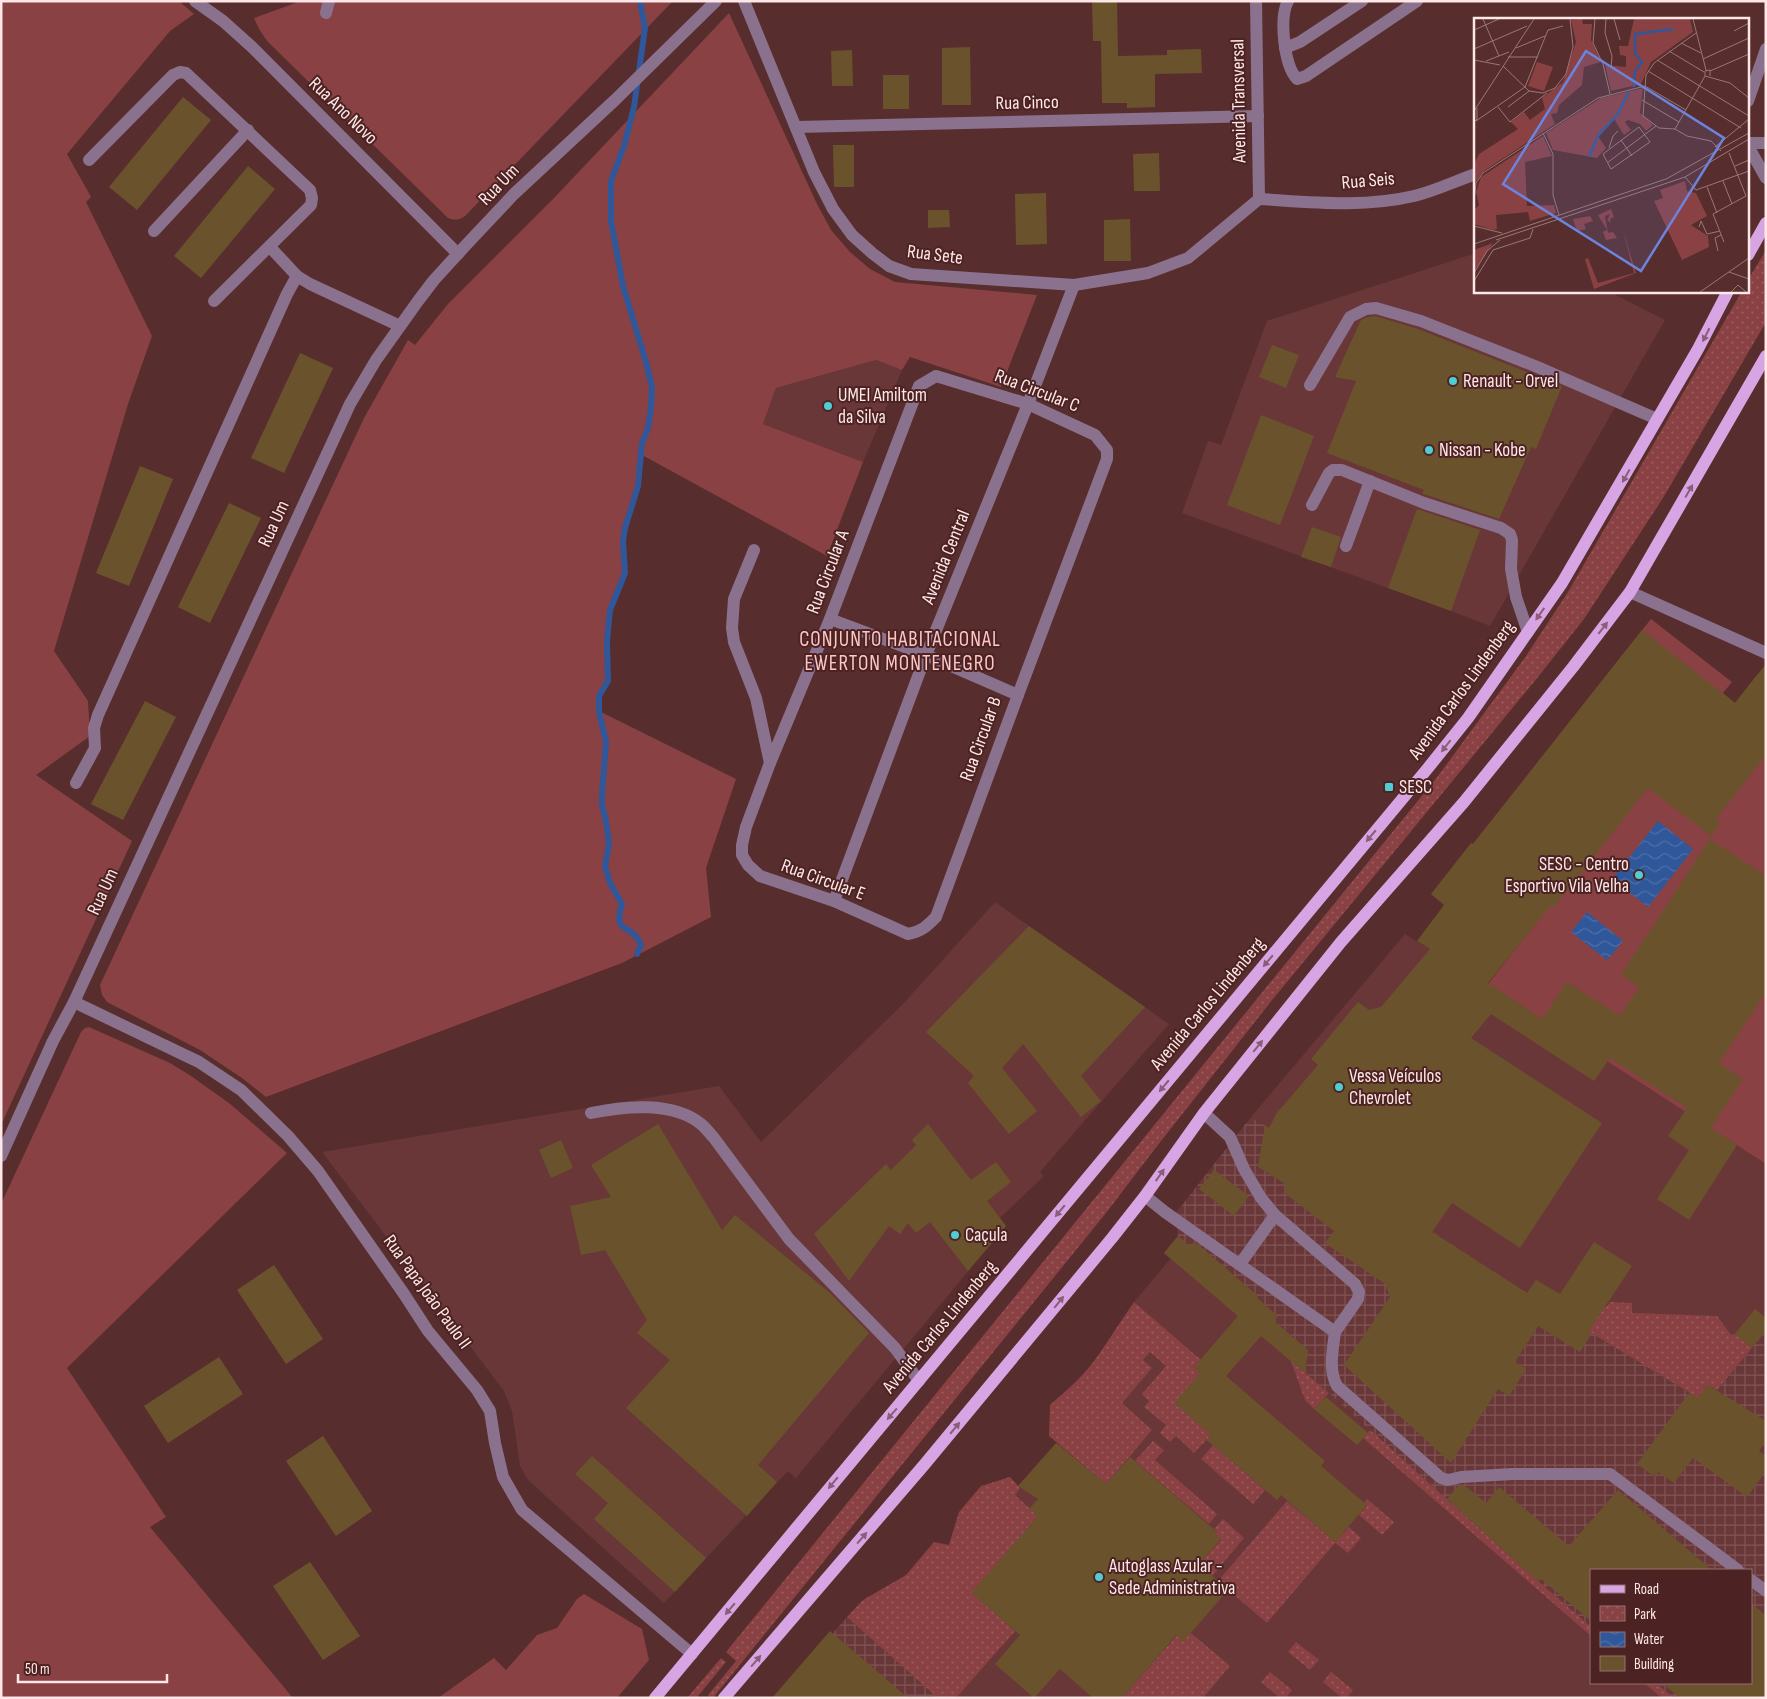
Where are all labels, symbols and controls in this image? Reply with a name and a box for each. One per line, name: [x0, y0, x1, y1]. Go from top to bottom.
inset map: [1474, 18, 1750, 292]
street label: Avenida Transversal: [1226, 39, 1252, 164]
street label: Rua Ano Novo: [304, 72, 382, 150]
street label: Rua Cinco: [995, 91, 1059, 115]
street label: Rua Um: [474, 160, 524, 210]
street label: Rua Seis: [1341, 167, 1396, 195]
street label: Rua Sete: [906, 240, 964, 270]
one-way arrow: [1702, 327, 1710, 342]
street label: Rua Circular C: [991, 364, 1083, 418]
place label: Renault - Orvel: [1463, 370, 1558, 393]
marker: Renault - Orvel: [1447, 375, 1459, 387]
place label: UMEI Amiltom da Silva: [838, 384, 927, 429]
marker: UMEI Amiltom da Silva: [822, 400, 834, 412]
place label: Nissan - Kobe: [1439, 439, 1526, 462]
marker: Nissan - Kobe: [1423, 444, 1435, 456]
one-way arrow: [1621, 469, 1630, 482]
one-way arrow: [1685, 483, 1693, 498]
street label: Rua Um: [253, 497, 295, 551]
street label: Avenida Central: [916, 507, 975, 608]
street label: Rua Circular A: [802, 526, 855, 617]
one-way arrow: [1535, 607, 1545, 621]
street label: Avenida Carlos Lindenberg: [1403, 616, 1520, 765]
one-way arrow: [1598, 621, 1608, 635]
district label: CONJUNTO HABITACIONAL EWERTON MONTENEGRO: [799, 627, 1001, 676]
street label: Rua Circular B: [955, 694, 1007, 784]
one-way arrow: [1440, 739, 1451, 752]
place label: SESC: [1399, 776, 1432, 799]
marker: SESC: [1383, 781, 1395, 793]
one-way arrow: [1366, 829, 1377, 842]
place label: SESC - Centro Esportivo Vila Velha: [1505, 853, 1629, 898]
street label: Rua Circular E: [778, 854, 868, 906]
street label: Rua Um: [82, 865, 124, 919]
marker: SESC - Centro Esportivo Vila Velha: [1633, 869, 1645, 881]
street label: Avenida Carlos Lindenberg: [1145, 933, 1270, 1076]
one-way arrow: [1262, 954, 1273, 967]
one-way arrow: [1253, 1040, 1264, 1053]
place label: Vessa Veículos Chevrolet: [1349, 1065, 1441, 1110]
one-way arrow: [1158, 1079, 1169, 1092]
marker: Vessa Veículos Chevrolet: [1333, 1081, 1345, 1093]
one-way arrow: [1155, 1168, 1165, 1182]
one-way arrow: [1054, 1204, 1065, 1217]
place label: Caçula: [965, 1224, 1008, 1247]
marker: Caçula: [949, 1229, 961, 1241]
street label: Rua Papa João Paulo II: [378, 1230, 476, 1354]
street label: Avenida Carlos Lindenberg: [877, 1256, 1002, 1399]
one-way arrow: [1053, 1296, 1064, 1309]
one-way arrow: [886, 1407, 898, 1419]
one-way arrow: [950, 1421, 961, 1434]
one-way arrow: [828, 1477, 839, 1490]
one-way arrow: [856, 1531, 867, 1544]
place label: Autoglass Azular - Sede Administrativa: [1108, 1555, 1235, 1600]
legend: [1590, 1569, 1752, 1684]
marker: Autoglass Azular - Sede Administrativa: [1093, 1571, 1105, 1583]
text: Road: [1634, 1580, 1659, 1599]
one-way arrow: [724, 1602, 735, 1615]
text: Park: [1634, 1605, 1656, 1624]
text: Water: [1634, 1630, 1665, 1649]
scale bar: [18, 1652, 166, 1684]
one-way arrow: [750, 1654, 761, 1667]
text: Building: [1634, 1655, 1674, 1674]
text: 50 m: [25, 1660, 50, 1679]

